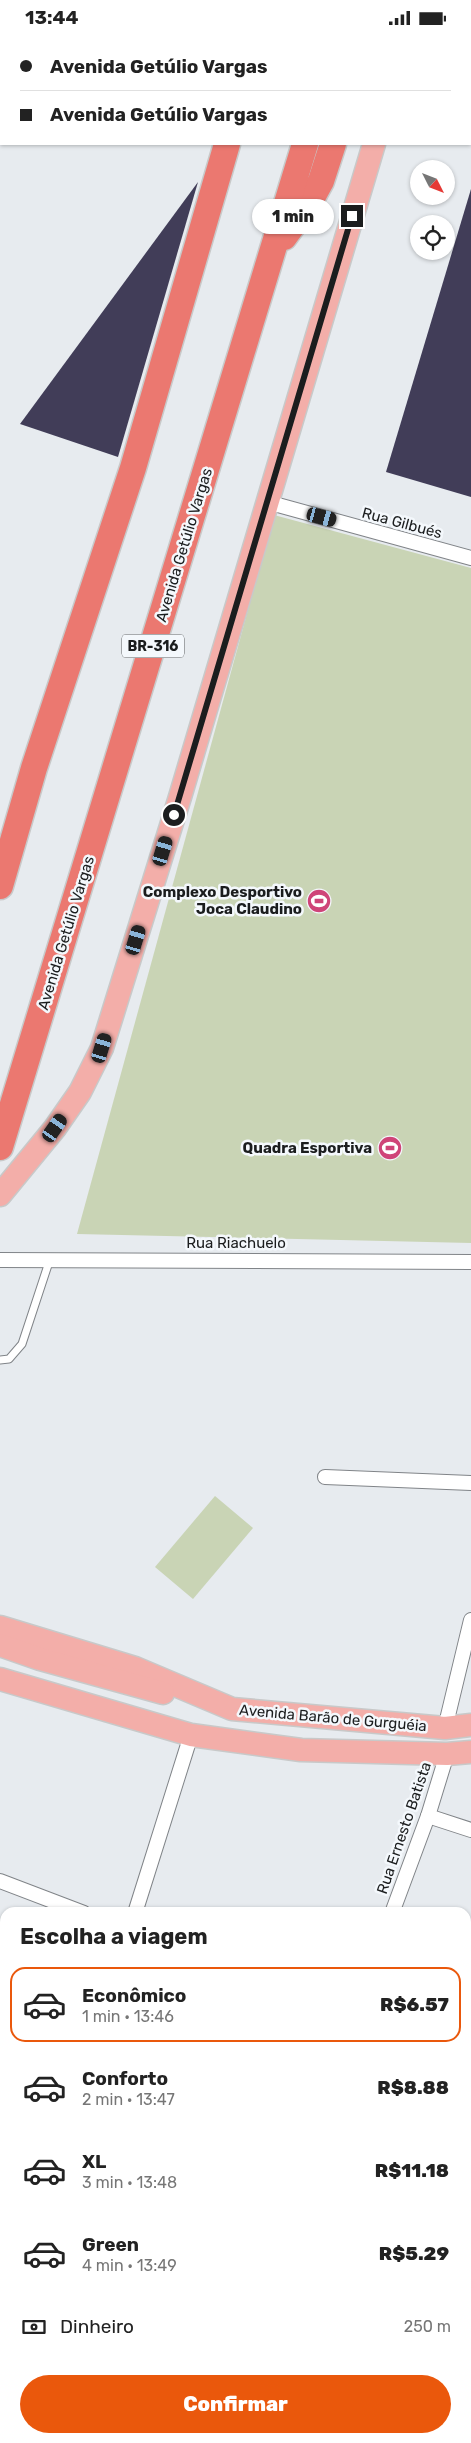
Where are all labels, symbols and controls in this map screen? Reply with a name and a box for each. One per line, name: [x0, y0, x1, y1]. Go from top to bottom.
text: 13:44: [25, 6, 78, 29]
text: Avenida Getúlio Vargas: [50, 55, 268, 78]
text: Avenida Getúlio Vargas: [50, 103, 268, 126]
north arrow: [410, 160, 455, 205]
map controls: [410, 160, 455, 260]
callout: 1 min: [252, 199, 334, 233]
route end: [341, 205, 363, 227]
text: 1 min: [272, 207, 314, 226]
button: locate: [410, 215, 455, 260]
street label: Avenida Getúlio Vargas: [152, 466, 216, 624]
street label: Rua Gilbués: [360, 504, 444, 542]
car: [305, 506, 338, 528]
road number: BR-316: [122, 635, 184, 657]
route start: [163, 804, 185, 826]
car: [151, 834, 174, 868]
street label: Avenida Getúlio Vargas: [34, 854, 98, 1012]
place label: Complexo Desportivo Joca Claudino: [143, 883, 302, 918]
sports icon: Complexo Desportivo Joca Claudino: [306, 888, 332, 914]
car: [124, 923, 147, 957]
car: [90, 1031, 113, 1065]
car: [40, 1111, 69, 1145]
sports icon: Quadra Esportiva: [377, 1135, 403, 1161]
place label: Quadra Esportiva: [243, 1139, 372, 1157]
street label: Rua Riachuelo: [186, 1234, 286, 1252]
street label: Avenida Barão de Gurguéia: [238, 1701, 428, 1735]
street label: Rua Ernesto Batista: [373, 1760, 435, 1896]
text: Escolha a viagem: [20, 1923, 208, 1950]
icon: car: [22, 1982, 67, 2027]
text: Econômico: [82, 1984, 186, 2007]
text: R$6.57: [380, 1993, 449, 2016]
text: 1 min · 13:46: [82, 2007, 174, 2026]
icon: car: [22, 2065, 67, 2110]
text: Conforto: [82, 2067, 168, 2090]
text: R$8.88: [377, 2076, 449, 2099]
text: 2 min · 13:47: [82, 2090, 175, 2109]
icon: car: [22, 2148, 67, 2193]
text: XL: [82, 2150, 106, 2173]
text: R$11.18: [375, 2159, 449, 2182]
text: 3 min · 13:48: [82, 2173, 177, 2192]
icon: car: [22, 2231, 67, 2276]
text: Green: [82, 2233, 139, 2256]
text: R$5.29: [379, 2242, 449, 2265]
text: 4 min · 13:49: [82, 2256, 177, 2275]
icon: cash: [20, 2313, 48, 2341]
text: Dinheiro: [60, 2315, 134, 2338]
text: 250 m: [404, 2317, 451, 2336]
button: Confirmar: [20, 2375, 451, 2433]

